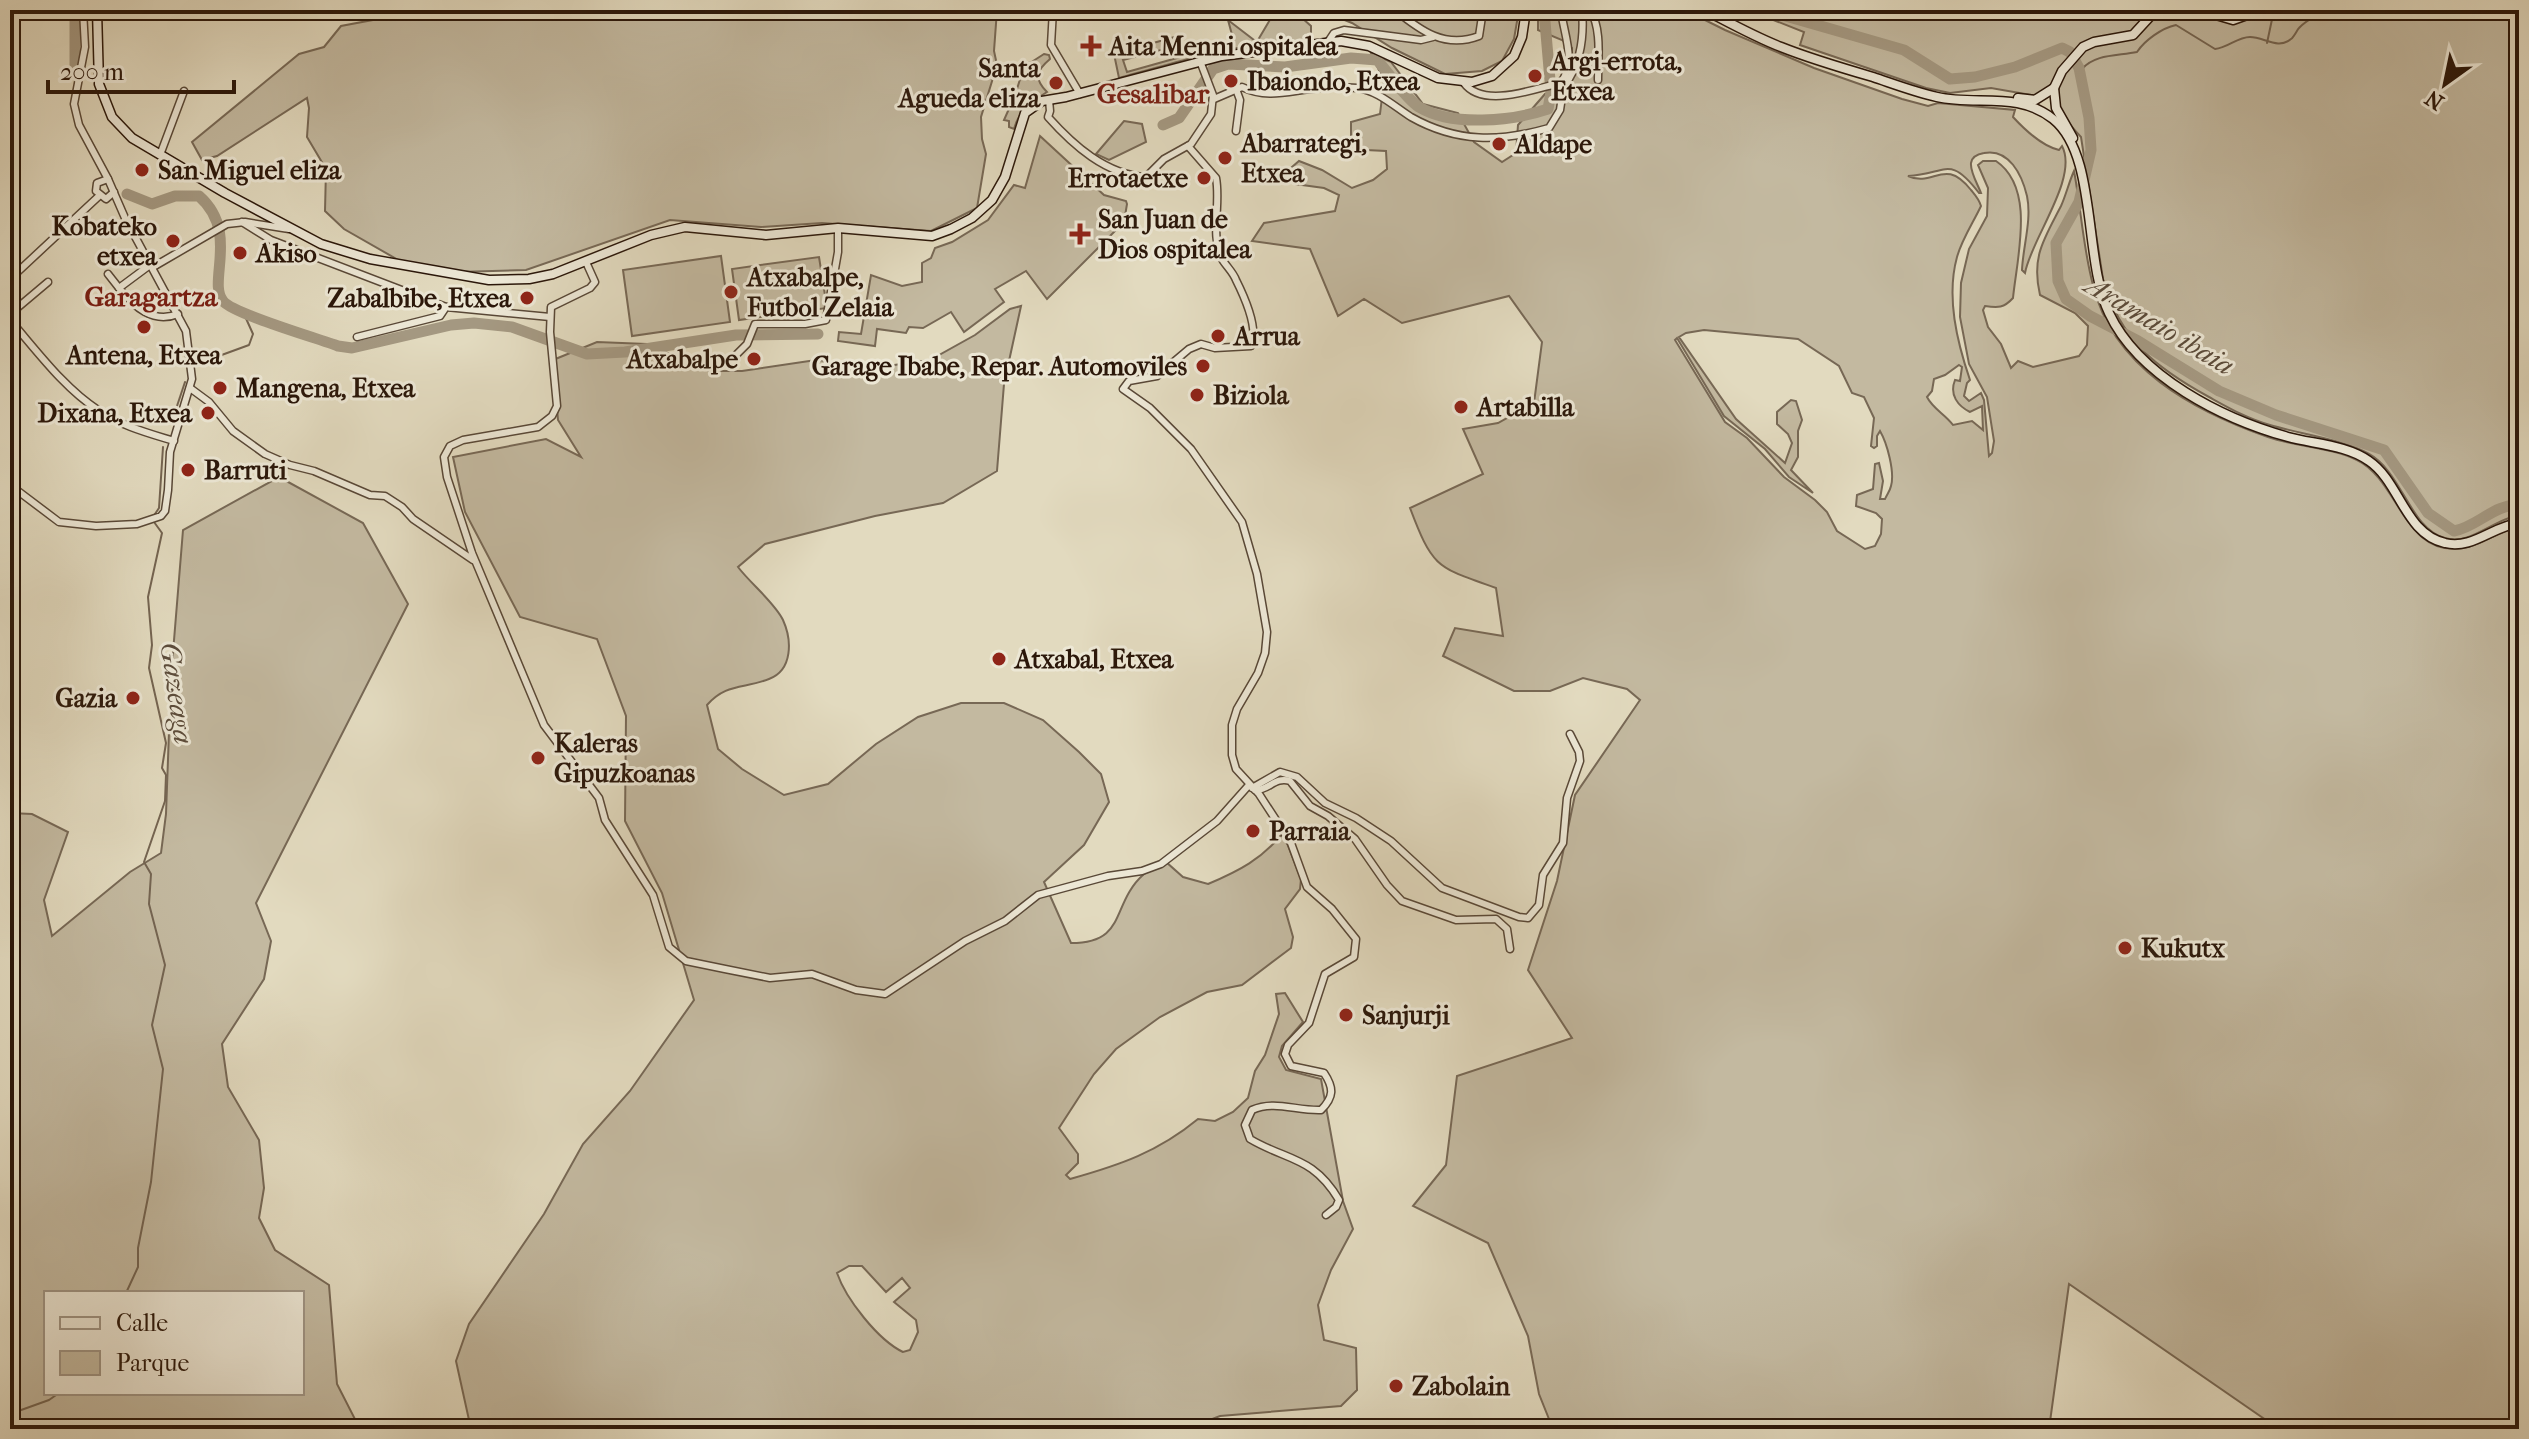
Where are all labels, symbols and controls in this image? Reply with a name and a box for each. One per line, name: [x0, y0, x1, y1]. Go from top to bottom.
place label: Aita Menni ospitalea: [1107, 31, 1338, 62]
marker: Aita Menni ospitalea: [1080, 35, 1102, 57]
scale bar: [48, 44, 234, 94]
north arrow: [2405, 44, 2485, 124]
place label: Argi-errota, Etxea: [1549, 46, 1682, 107]
place label: Santa Agueda eliza: [896, 53, 1041, 114]
text: 200 m: [60, 58, 124, 86]
place label: Ibaiondo, Etxea: [1247, 66, 1421, 97]
marker: Argi-errota, Etxea: [1526, 67, 1544, 85]
marker: Ibaiondo, Etxea: [1222, 72, 1240, 90]
marker: Santa Agueda eliza: [1047, 74, 1065, 92]
district label: Gesalibar: [1097, 77, 1210, 110]
text: N: [2420, 84, 2449, 115]
place label: Abarrategi, Etxea: [1239, 128, 1367, 189]
place label: Aldape: [1513, 129, 1592, 160]
marker: Aldape: [1490, 135, 1508, 153]
marker: Abarrategi, Etxea: [1216, 149, 1234, 167]
place label: San Miguel eliza: [158, 155, 342, 186]
marker: San Miguel eliza: [133, 161, 151, 179]
place label: Errotaetxe: [1068, 163, 1188, 194]
marker: Errotaetxe: [1195, 169, 1213, 187]
place label: San Juan de Dios ospitalea: [1098, 204, 1252, 265]
place label: Kobateko etxea: [52, 211, 158, 272]
marker: San Juan de Dios ospitalea: [1069, 223, 1091, 245]
marker: Kobateko etxea: [164, 232, 182, 250]
place label: Akiso: [254, 238, 317, 269]
marker: Akiso: [231, 244, 249, 262]
place label: Atxabalpe, Futbol Zelaia: [745, 262, 894, 323]
water label: Aramaio ibaia: [2077, 266, 2240, 382]
district label: Garagartza: [85, 280, 219, 313]
place label: Zabalbibe, Etxea: [327, 283, 512, 314]
marker: Atxabalpe, Futbol Zelaia: [722, 283, 740, 301]
marker: Zabalbibe, Etxea: [518, 289, 536, 307]
marker: Antena, Etxea: [135, 318, 153, 336]
place label: Arrua: [1232, 321, 1301, 352]
marker: Arrua: [1209, 327, 1227, 345]
place label: Antena, Etxea: [64, 340, 223, 371]
place label: Atxabalpe: [625, 344, 738, 375]
marker: Atxabalpe: [745, 350, 763, 368]
place label: Garage Ibabe, Repar. Automoviles: [812, 351, 1187, 382]
marker: Garage Ibabe, Repar. Automoviles: [1194, 357, 1212, 375]
place label: Mangena, Etxea: [236, 373, 416, 404]
marker: Mangena, Etxea: [211, 379, 229, 397]
place label: Biziola: [1213, 380, 1290, 411]
marker: Biziola: [1188, 386, 1206, 404]
place label: Artabilla: [1475, 392, 1575, 423]
place label: Dixana, Etxea: [38, 398, 193, 429]
marker: Artabilla: [1452, 398, 1470, 416]
marker: Dixana, Etxea: [199, 404, 217, 422]
place label: Barruti: [204, 455, 287, 486]
marker: Barruti: [179, 461, 197, 479]
water label: Gazeaga: [154, 640, 200, 746]
place label: Atxabal, Etxea: [1013, 644, 1174, 675]
marker: Atxabal, Etxea: [990, 650, 1008, 668]
place label: Gazia: [55, 683, 118, 714]
marker: Gazia: [124, 689, 142, 707]
place label: Kaleras Gipuzkoanas: [554, 728, 696, 789]
marker: Kaleras Gipuzkoanas: [529, 749, 547, 767]
place label: Parraia: [1269, 816, 1351, 847]
marker: Parraia: [1244, 822, 1262, 840]
place label: Kukutx: [2141, 933, 2225, 964]
marker: Kukutx: [2116, 939, 2134, 957]
place label: Sanjurji: [1362, 1000, 1450, 1031]
marker: Sanjurji: [1337, 1006, 1355, 1024]
legend: [44, 1291, 304, 1395]
text: Calle: [116, 1309, 168, 1337]
text: Parque: [116, 1349, 189, 1377]
place label: Zabolain: [1412, 1371, 1511, 1402]
marker: Zabolain: [1387, 1377, 1405, 1395]

